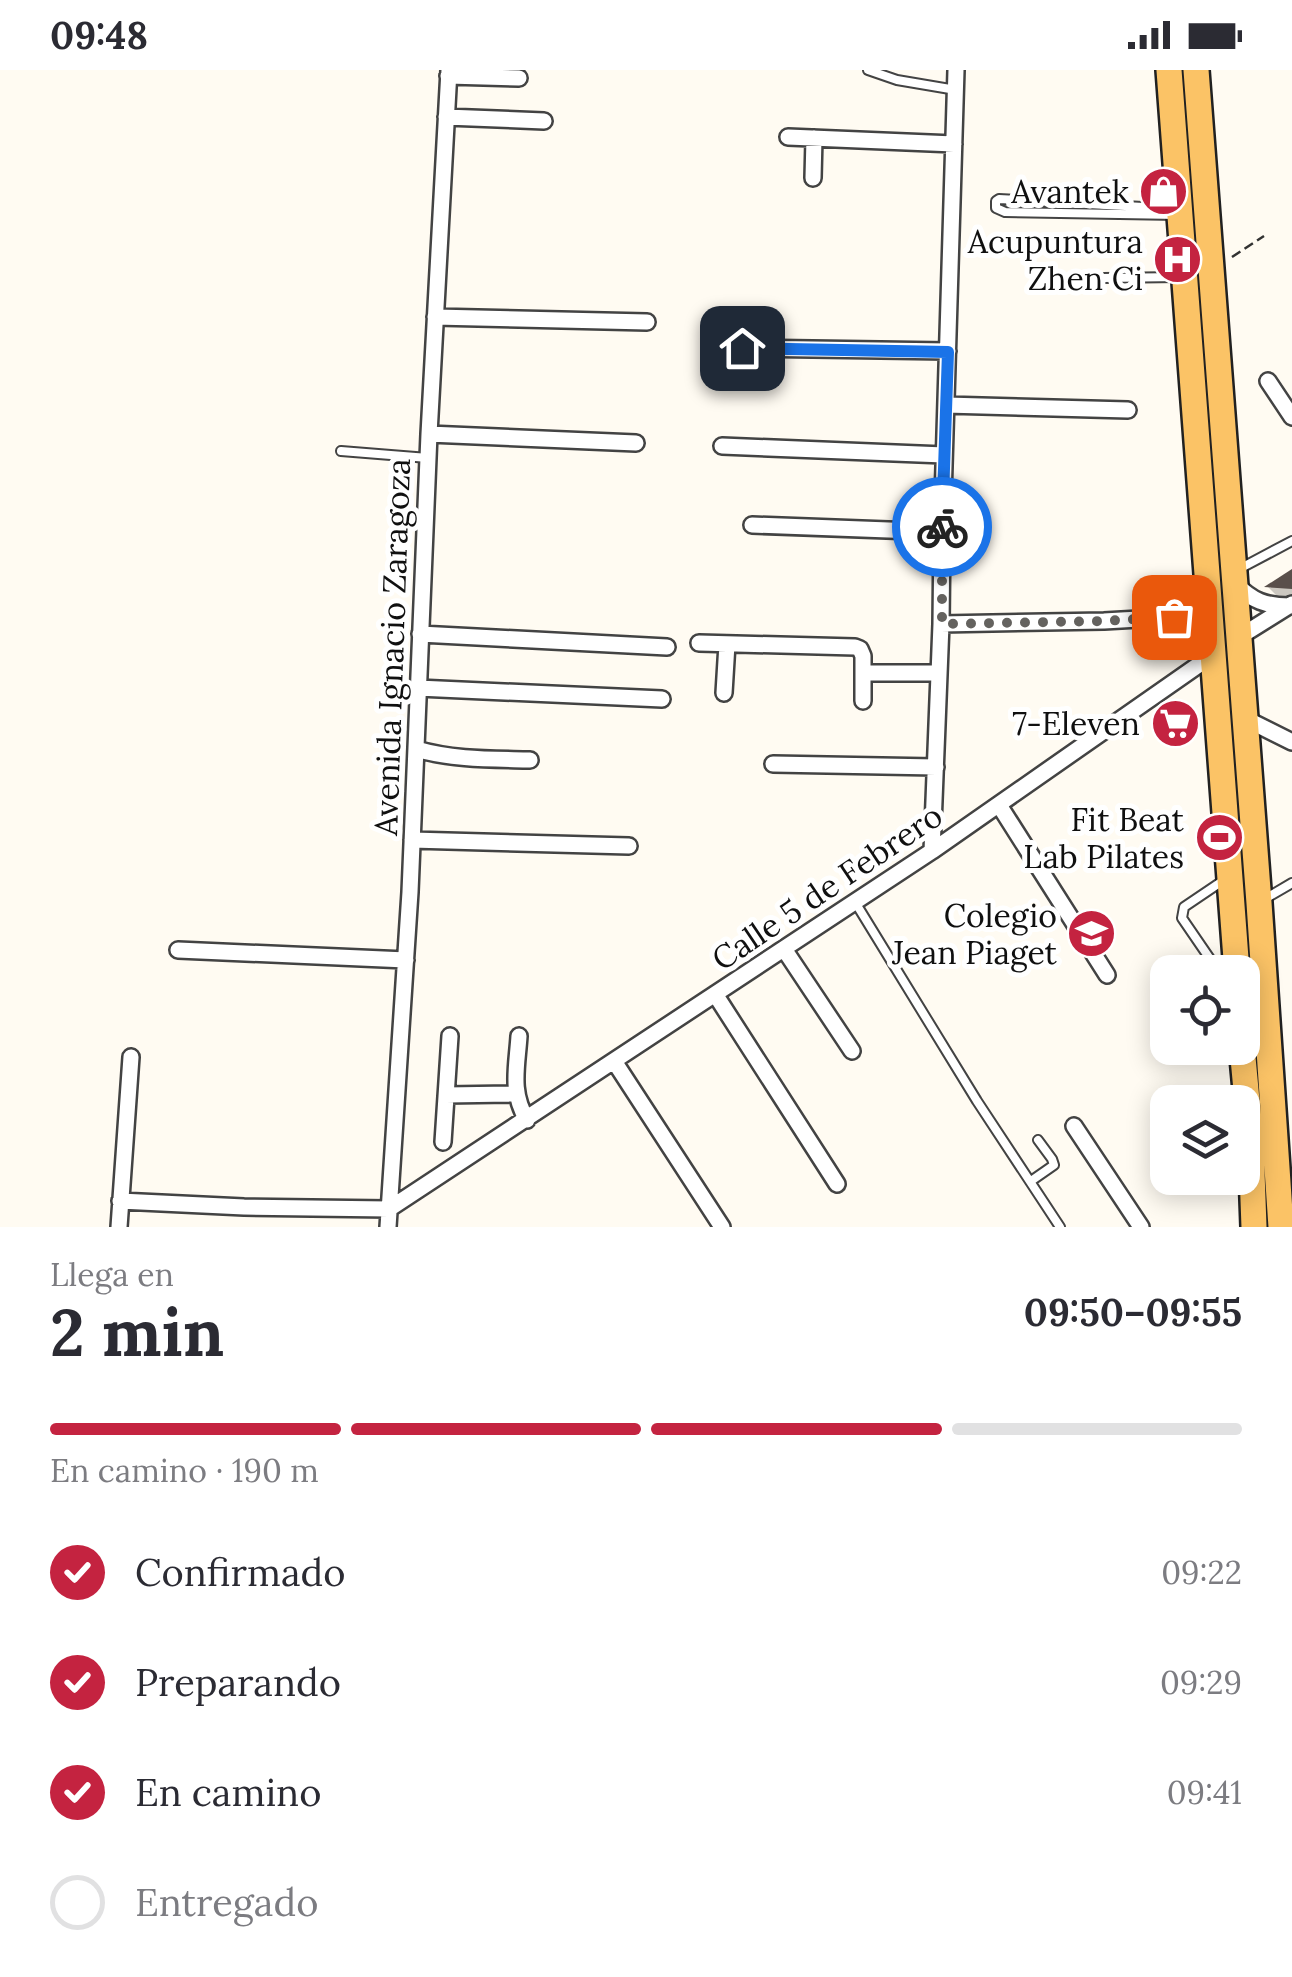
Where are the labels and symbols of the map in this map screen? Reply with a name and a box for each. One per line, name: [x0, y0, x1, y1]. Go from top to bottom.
shop icon: Avantek: [1138, 165, 1190, 217]
place label: Avantek: [1010, 171, 1129, 212]
place label: Acupuntura Zhen Ci: [967, 221, 1143, 299]
hospital icon: Acupuntura Zhen Ci: [1152, 233, 1204, 285]
pin: [700, 306, 785, 391]
street label: Avenida Ignacio Zaragoza: [365, 458, 419, 837]
courier: [892, 477, 992, 577]
pin: [1132, 575, 1217, 660]
supermarket icon: 7-Eleven: [1149, 697, 1201, 749]
place label: 7-Eleven: [1012, 703, 1140, 744]
street label: Calle 5 de Febrero: [704, 795, 950, 979]
place label: Fit Beat Lab Pilates: [1023, 799, 1185, 877]
sports icon: Fit Beat Lab Pilates: [1193, 811, 1245, 863]
place label: Colegio Jean Piaget: [891, 895, 1058, 973]
school or university icon: Colegio Jean Piaget: [1066, 907, 1118, 959]

